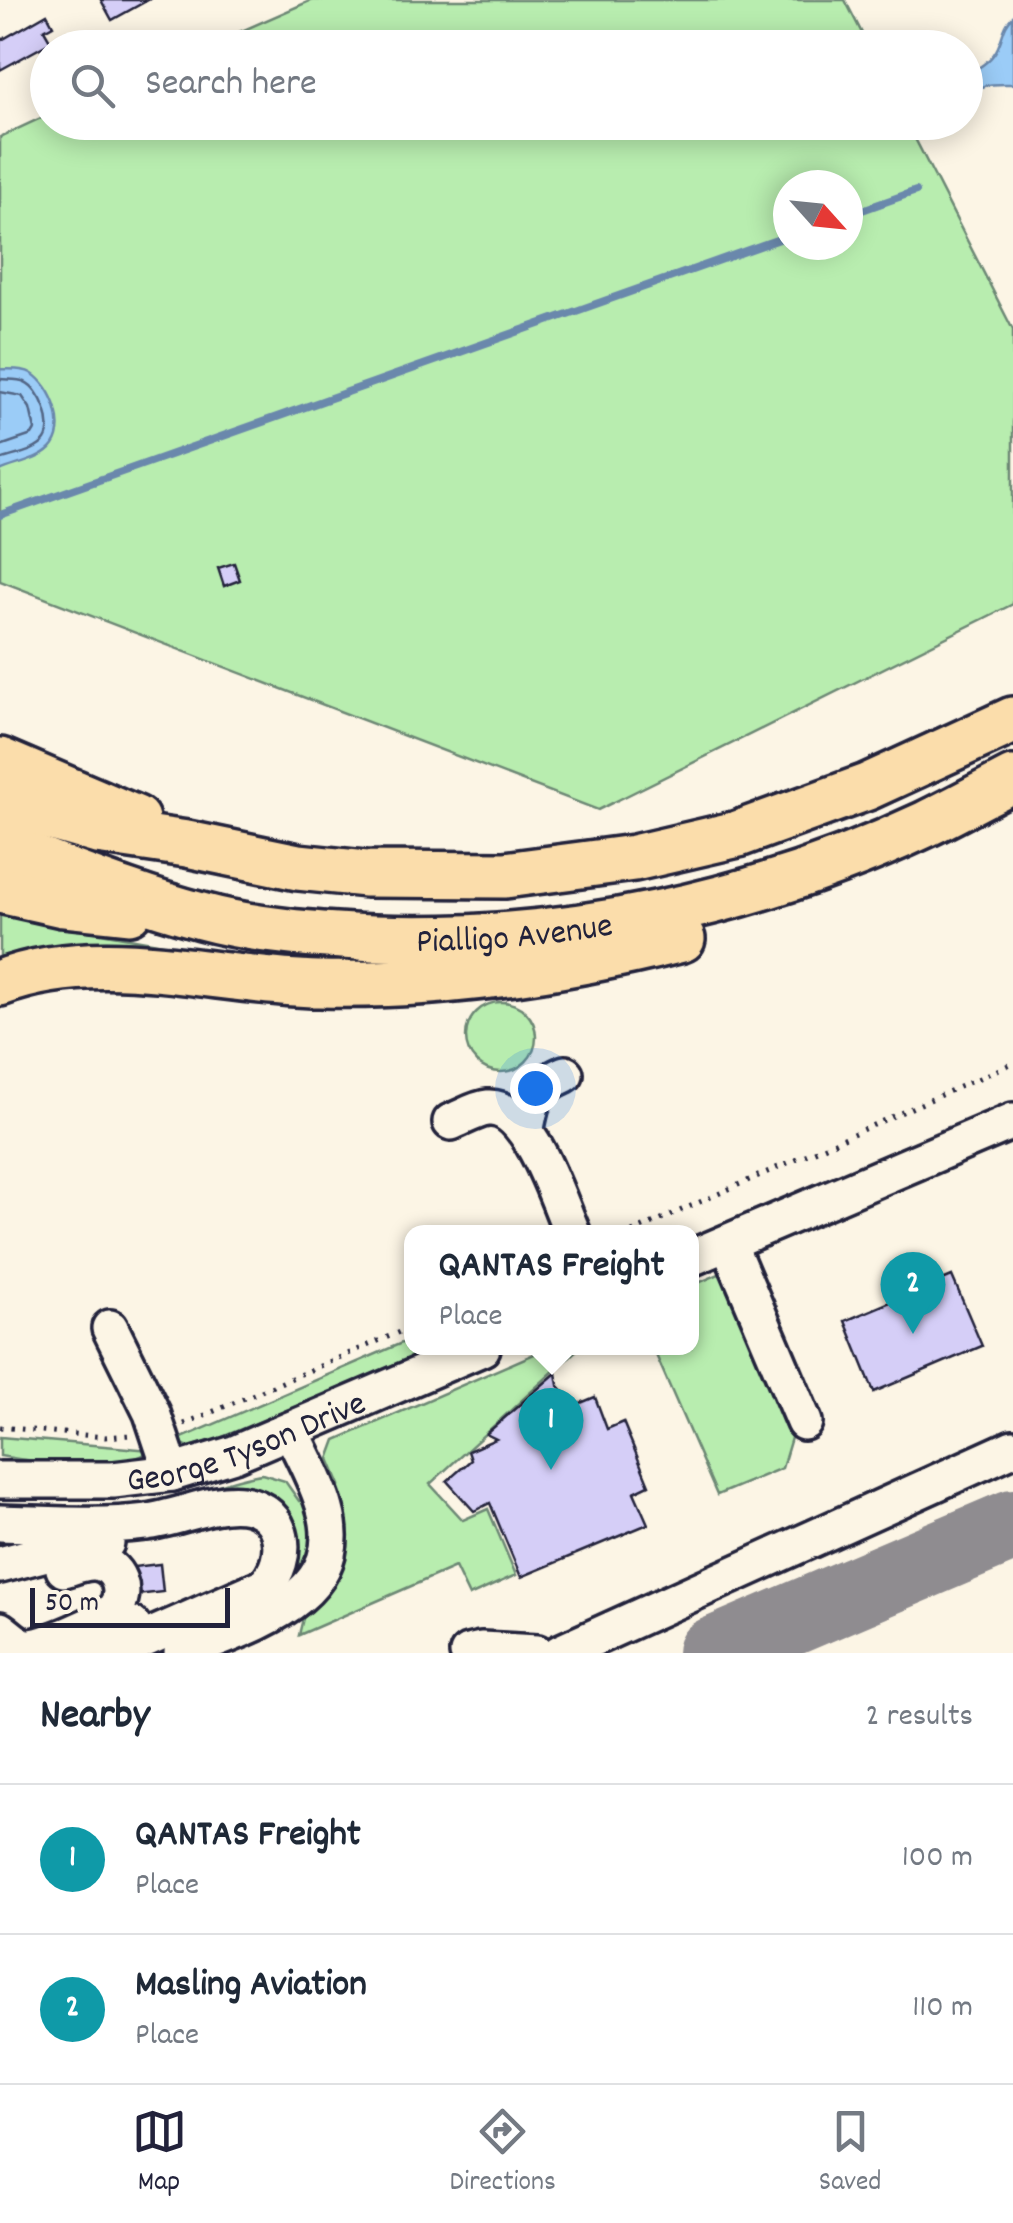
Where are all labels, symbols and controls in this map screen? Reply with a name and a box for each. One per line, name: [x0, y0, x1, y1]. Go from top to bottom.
search box: [30, 30, 983, 140]
icon: search: [65, 58, 120, 113]
text: Search here: [145, 58, 317, 113]
north arrow: [773, 170, 863, 260]
street label: Pialligo Avenue: [416, 903, 616, 969]
your location: [510, 1063, 561, 1114]
popup: [404, 1225, 699, 1355]
text: QANTAS Freight: [439, 1240, 664, 1295]
pin: 2: [880, 1252, 946, 1334]
text: Place: [439, 1295, 503, 1341]
street label: George Tyson Drive: [124, 1381, 375, 1508]
pin: 1: [518, 1388, 584, 1470]
scale bar: [30, 1583, 230, 1628]
text: 50 m: [45, 1585, 99, 1625]
text: Nearby: [40, 1688, 150, 1748]
text: 2 results: [866, 1695, 973, 1741]
text: QANTAS Freight: [135, 1809, 361, 1864]
text: 1: [69, 1836, 76, 1882]
text: 100 m: [902, 1836, 973, 1882]
text: Place: [135, 1864, 199, 1910]
text: Masling Aviation: [135, 1959, 367, 2014]
text: 2: [66, 1986, 79, 2032]
text: 110 m: [912, 1986, 973, 2032]
text: Place: [135, 2014, 199, 2060]
tab: Map: [132, 2104, 187, 2204]
tab: Directions: [450, 2104, 556, 2204]
tab: Saved: [819, 2104, 881, 2204]

